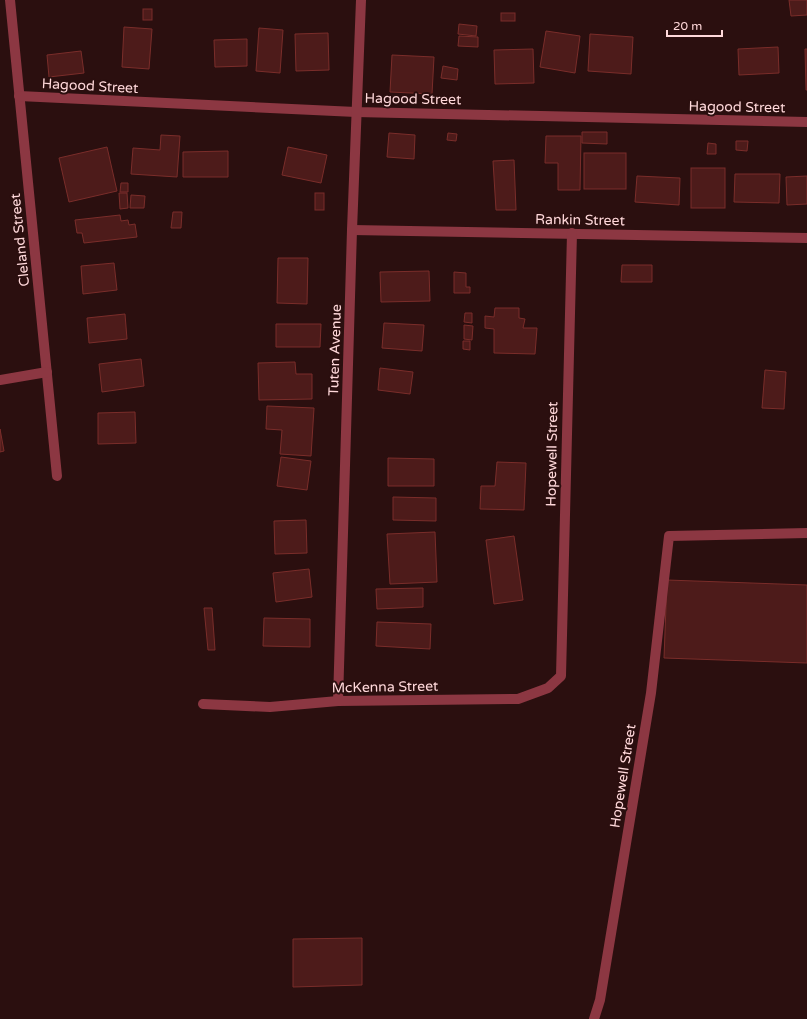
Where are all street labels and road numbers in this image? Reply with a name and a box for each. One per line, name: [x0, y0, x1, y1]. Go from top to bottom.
street label: Hagood Street: [41, 75, 139, 97]
street label: Hagood Street: [364, 90, 462, 108]
street label: Hagood Street: [688, 98, 786, 116]
street label: Cleland Street: [7, 192, 33, 287]
street label: Rankin Street: [535, 211, 626, 229]
street label: Tuten Avenue: [325, 304, 345, 396]
street label: Hopewell Street: [543, 401, 561, 507]
street label: McKenna Street: [332, 678, 439, 696]
street label: Hopewell Street: [606, 722, 640, 829]

